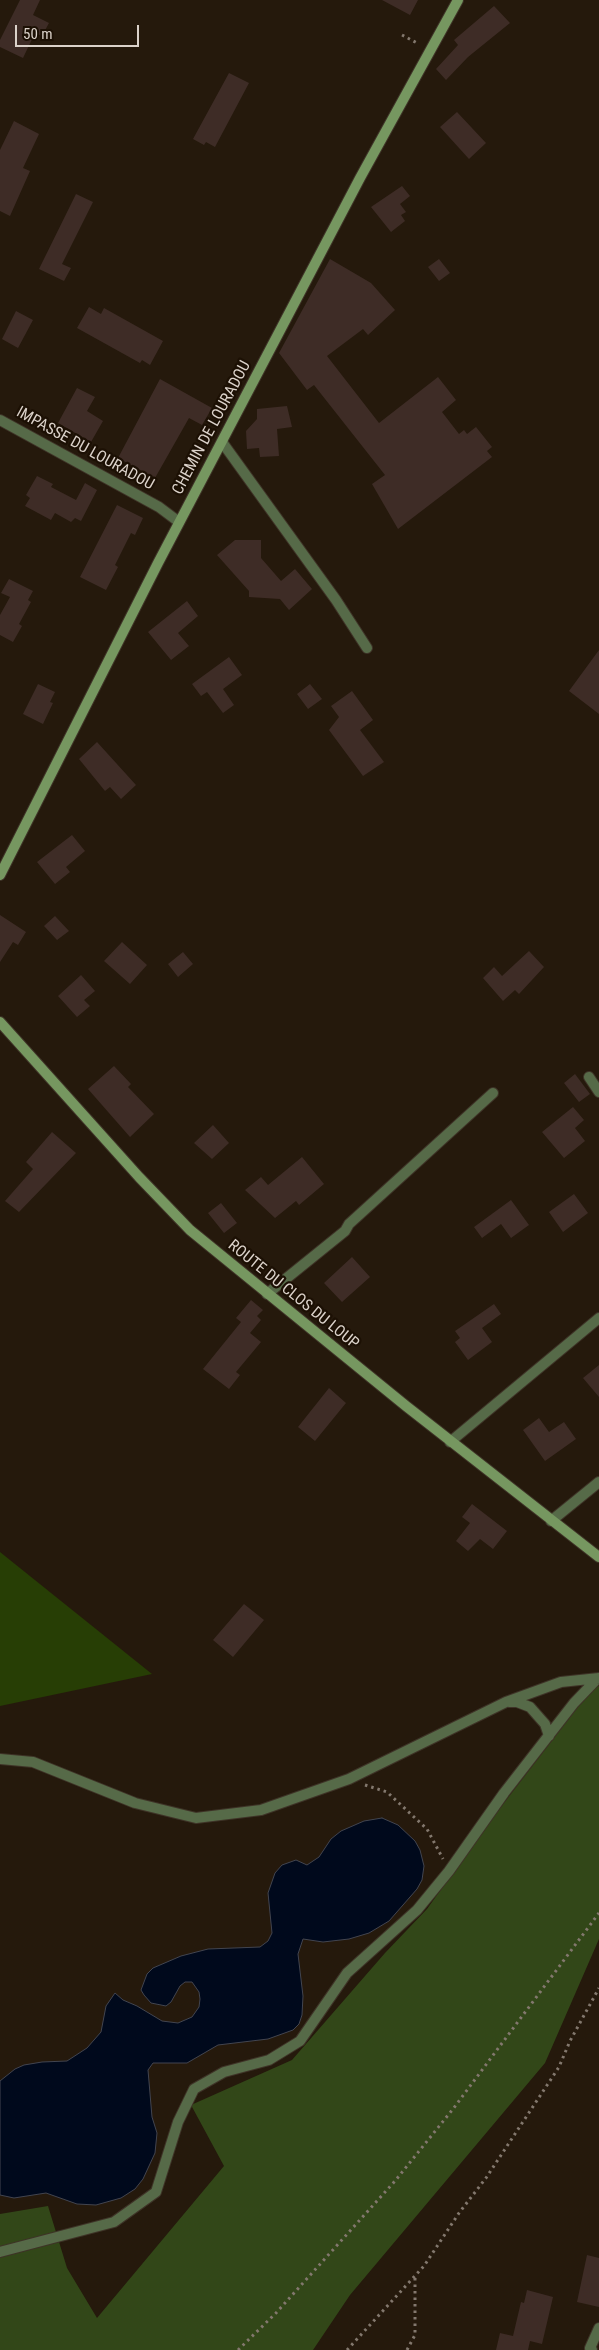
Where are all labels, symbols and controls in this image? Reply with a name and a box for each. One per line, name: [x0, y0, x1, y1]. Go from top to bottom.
scale bar: [18, 15, 141, 47]
text: 50 m: [23, 25, 53, 43]
street label: CHEMIN DE LOURADOU: [169, 358, 255, 498]
street label: IMPASSE DU LOURADOU: [13, 403, 157, 495]
street label: ROUTE DU CLOS DU LOUP: [224, 1236, 362, 1354]

